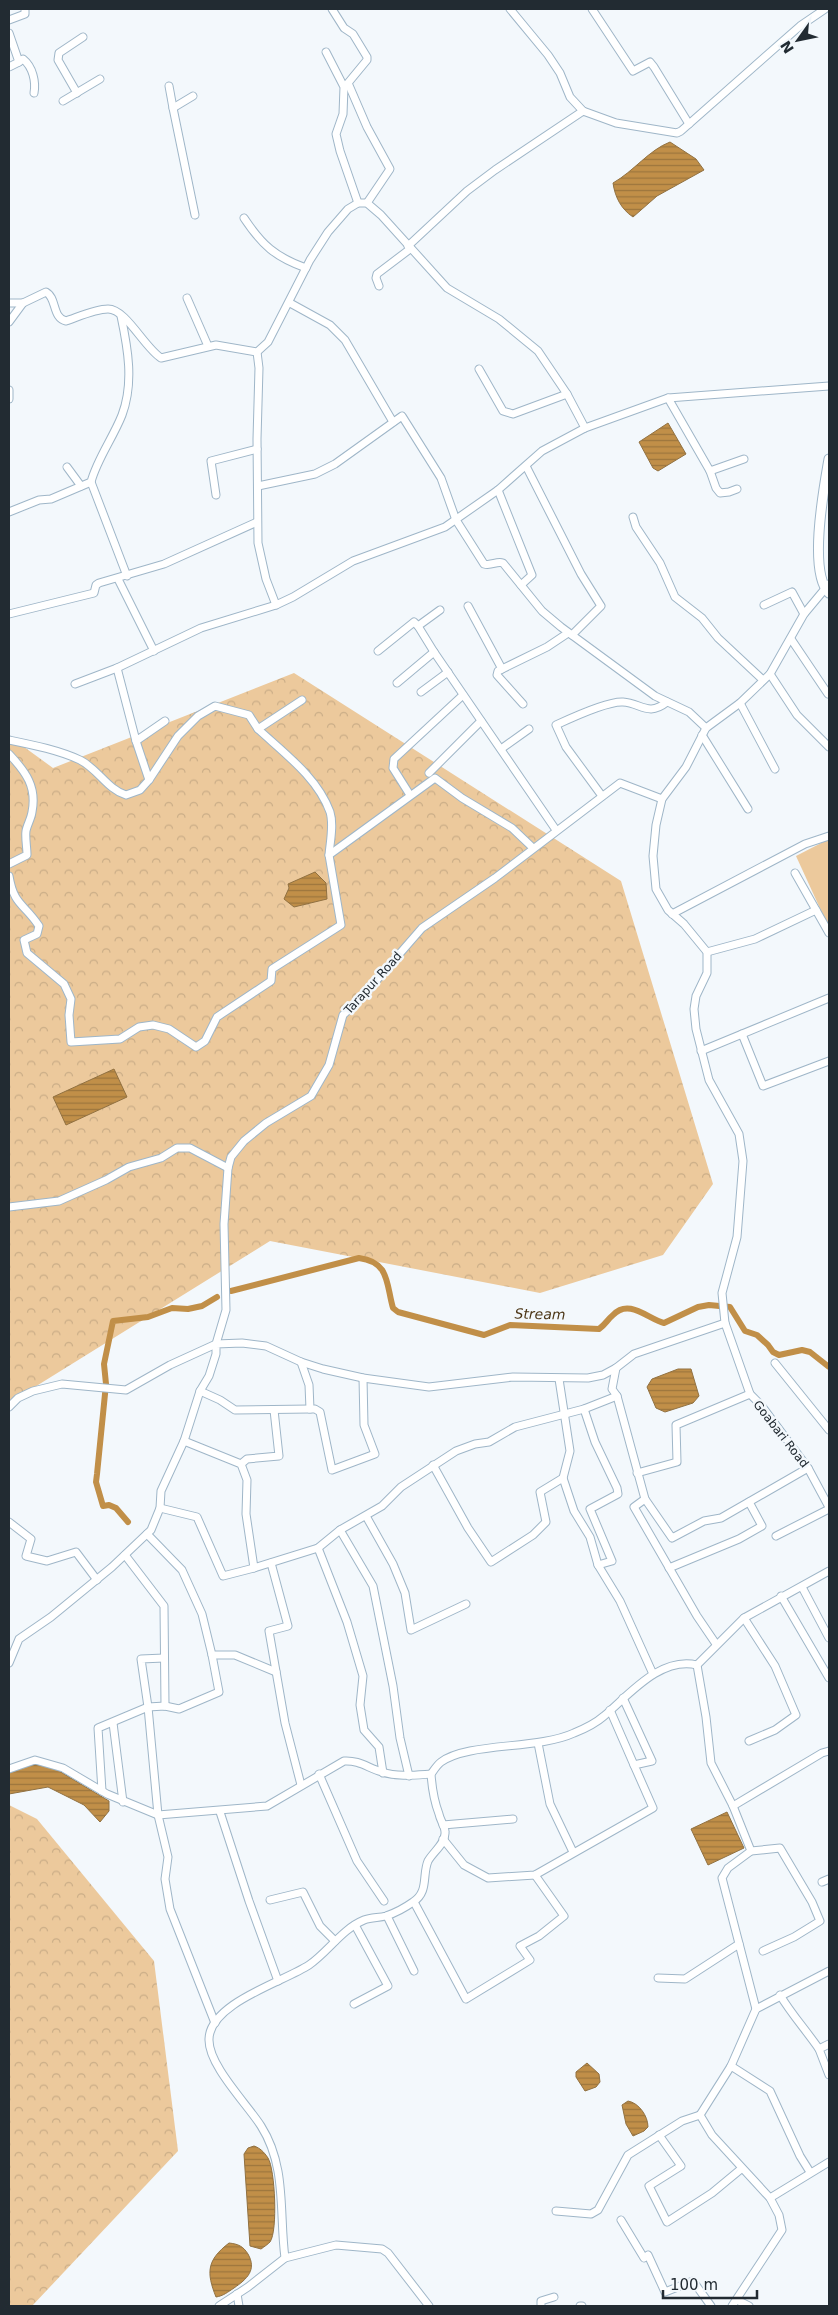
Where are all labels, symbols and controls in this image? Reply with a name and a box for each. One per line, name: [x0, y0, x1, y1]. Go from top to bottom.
north arrow: [773, 15, 823, 65]
text: N: [777, 38, 797, 56]
street label: Tarapur Road: [341, 949, 405, 1018]
water label: Stream: [514, 1306, 566, 1322]
street label: Goabari Road: [750, 1398, 812, 1470]
scale bar: [663, 2268, 757, 2300]
text: 100 m: [670, 2276, 718, 2294]

